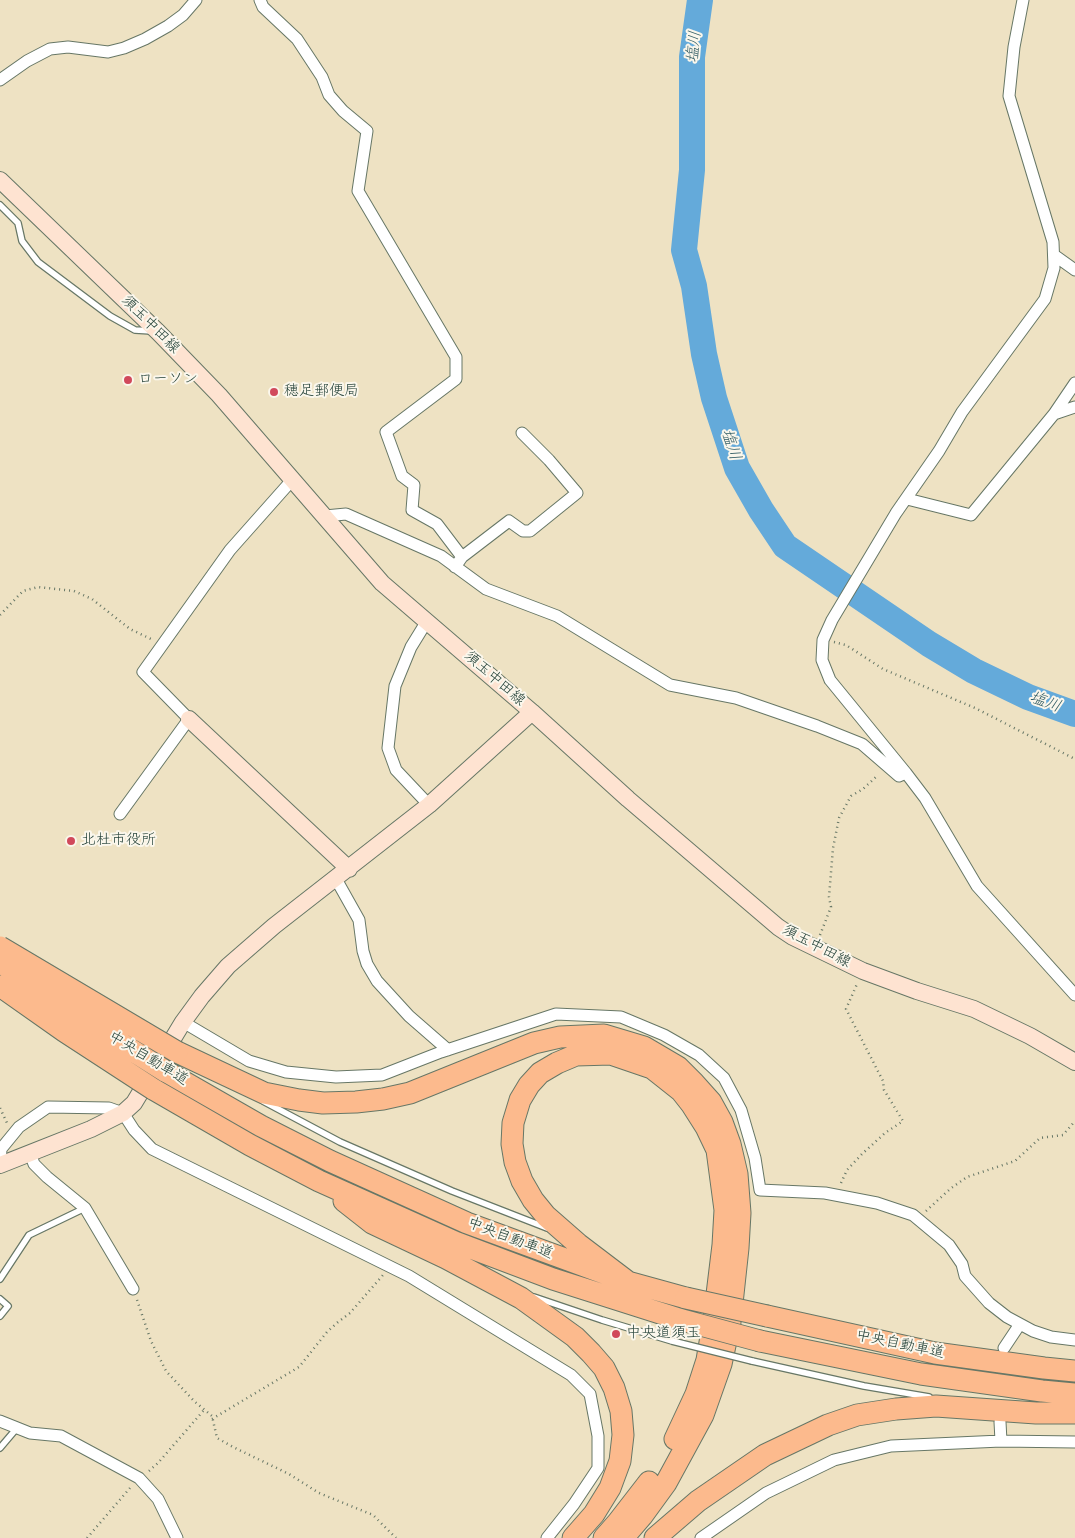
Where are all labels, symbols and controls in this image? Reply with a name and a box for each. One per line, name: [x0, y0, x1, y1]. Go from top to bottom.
water label: 塩川: [684, 30, 706, 64]
street label: 須玉中田線: [117, 292, 183, 358]
place label: ローソン: [138, 371, 198, 389]
marker: ローソン: [122, 374, 134, 386]
place label: 穂足郵便局: [284, 383, 359, 401]
marker: 穂足郵便局: [268, 386, 280, 398]
water label: 塩川: [716, 427, 744, 463]
street label: 須玉中田線: [460, 648, 528, 710]
water label: 塩川: [1027, 689, 1063, 717]
place label: 北杜市役所: [81, 832, 156, 850]
marker: 北杜市役所: [65, 835, 77, 847]
street label: 須玉中田線: [779, 921, 853, 973]
street label: 中央自動車道: [105, 1028, 191, 1090]
street label: 中央自動車道: [465, 1214, 555, 1264]
place label: 中央道須玉: [626, 1325, 701, 1343]
street label: 中央自動車道: [854, 1327, 946, 1363]
marker: 中央道須玉: [610, 1328, 622, 1340]

